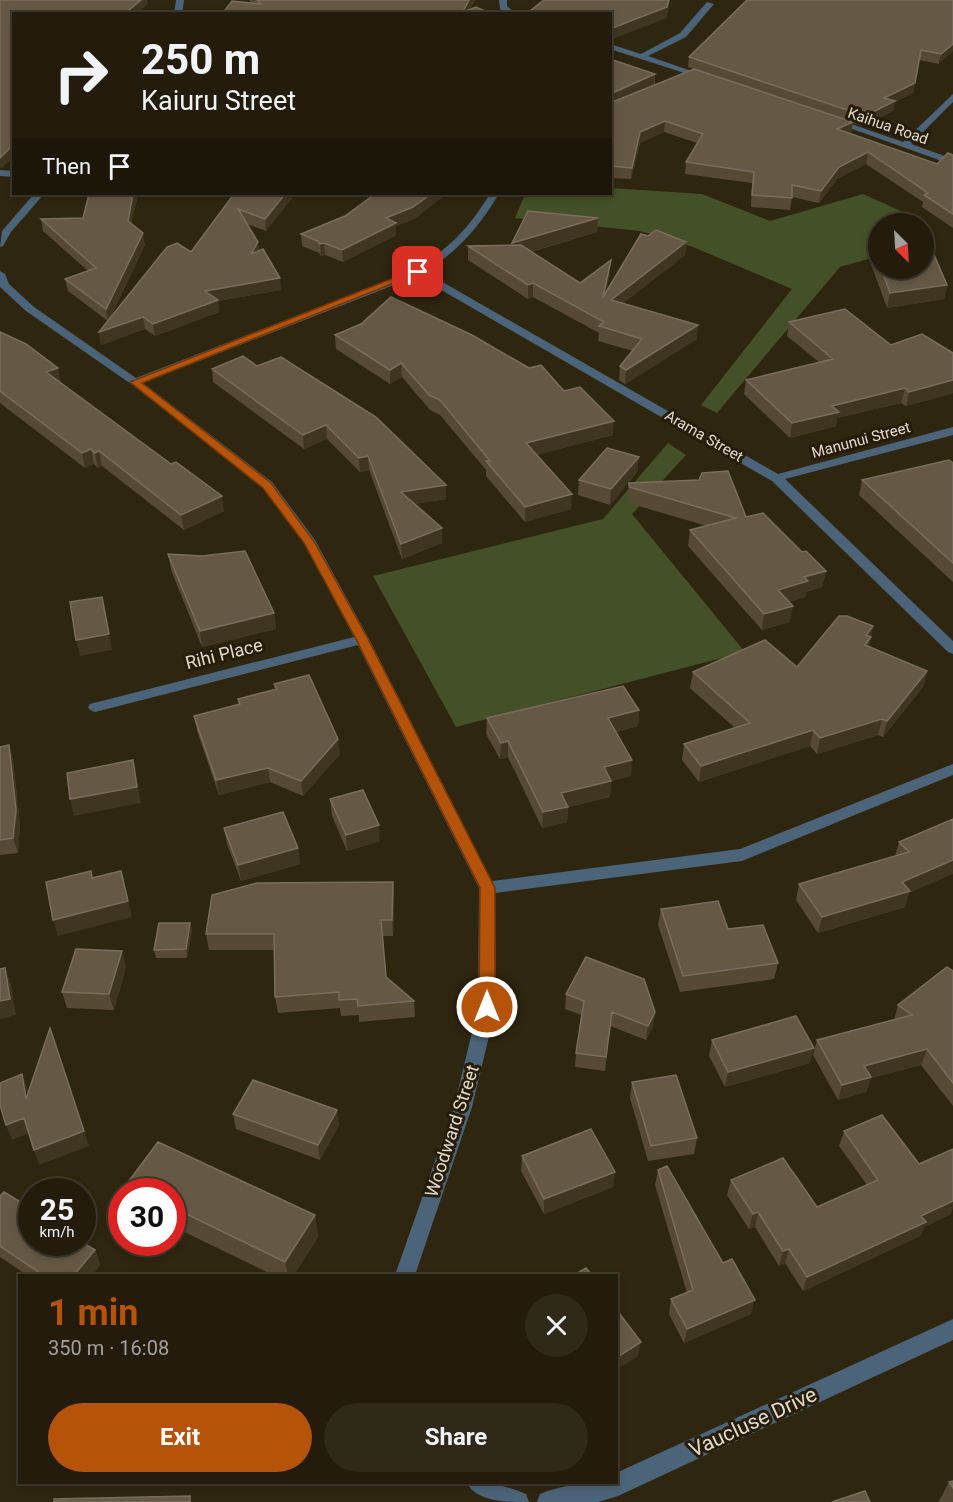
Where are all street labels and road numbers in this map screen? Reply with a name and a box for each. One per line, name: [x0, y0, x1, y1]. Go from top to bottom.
street label: Kaihua Road: [845, 104, 931, 148]
street label: Arama Street: [662, 406, 746, 466]
street label: Manunui Street: [810, 418, 912, 462]
street label: Rihi Place: [183, 634, 265, 673]
street label: Woodward Street: [420, 1062, 483, 1200]
street label: Vaucluse Drive: [685, 1382, 821, 1462]

